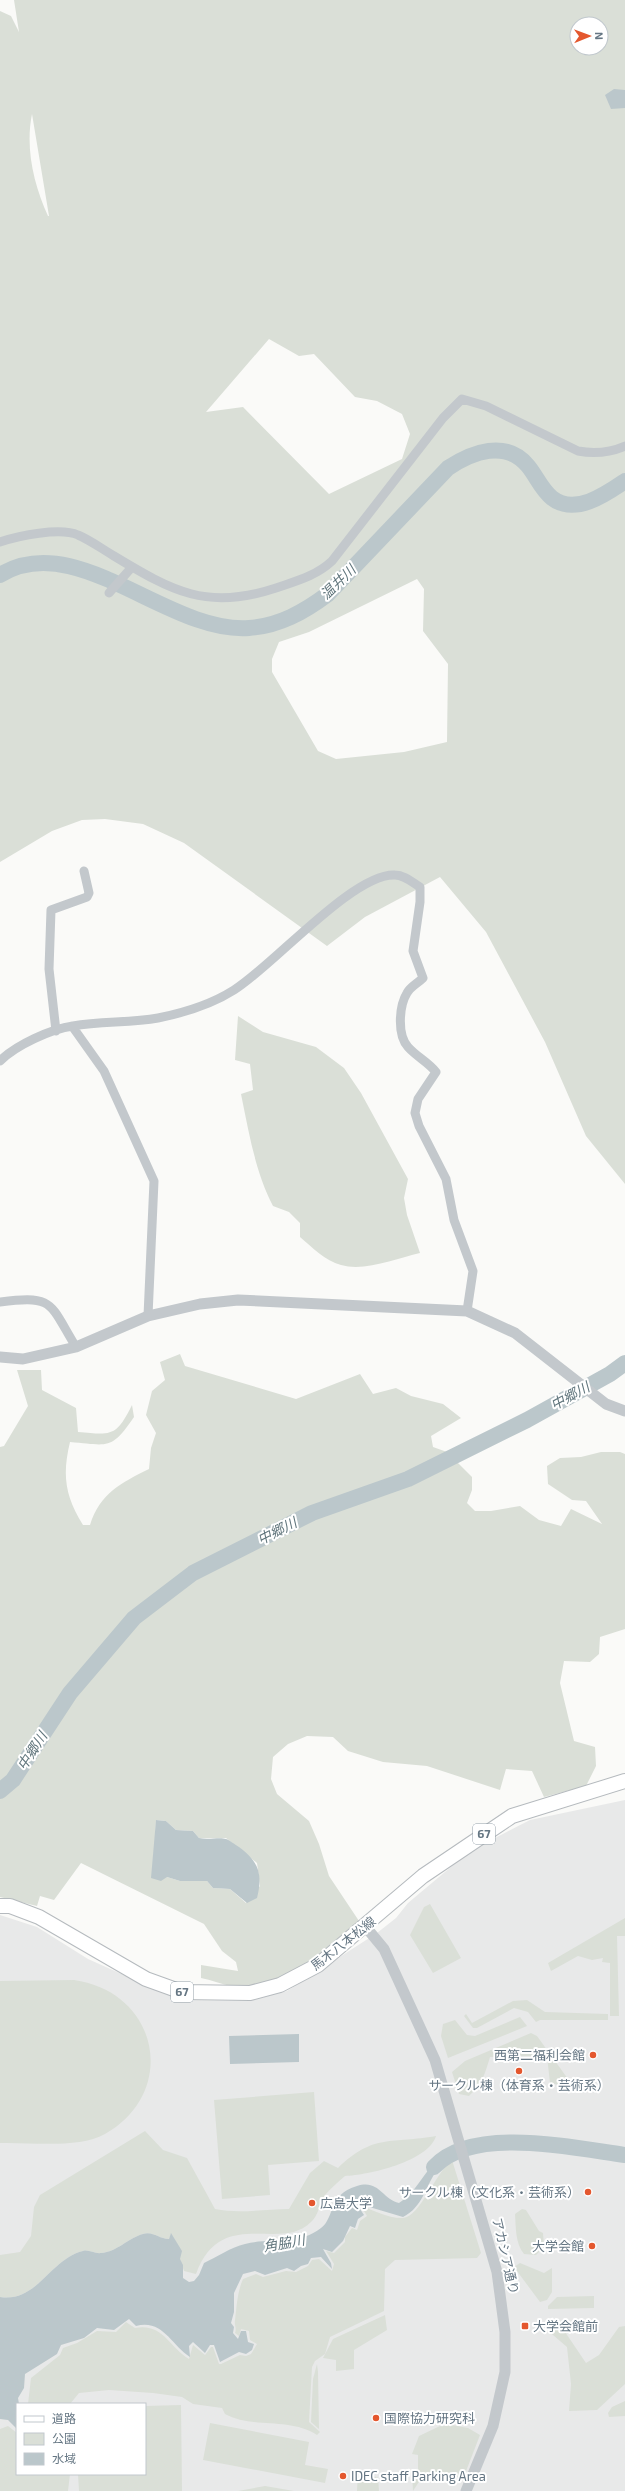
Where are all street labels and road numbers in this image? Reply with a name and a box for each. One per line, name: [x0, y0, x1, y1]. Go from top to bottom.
road number: 67: [473, 1824, 495, 1844]
street label: 馬木八本松線: [307, 1913, 379, 1973]
road number: 67: [171, 1982, 193, 2002]
street label: アカシア通り: [489, 2216, 523, 2296]

